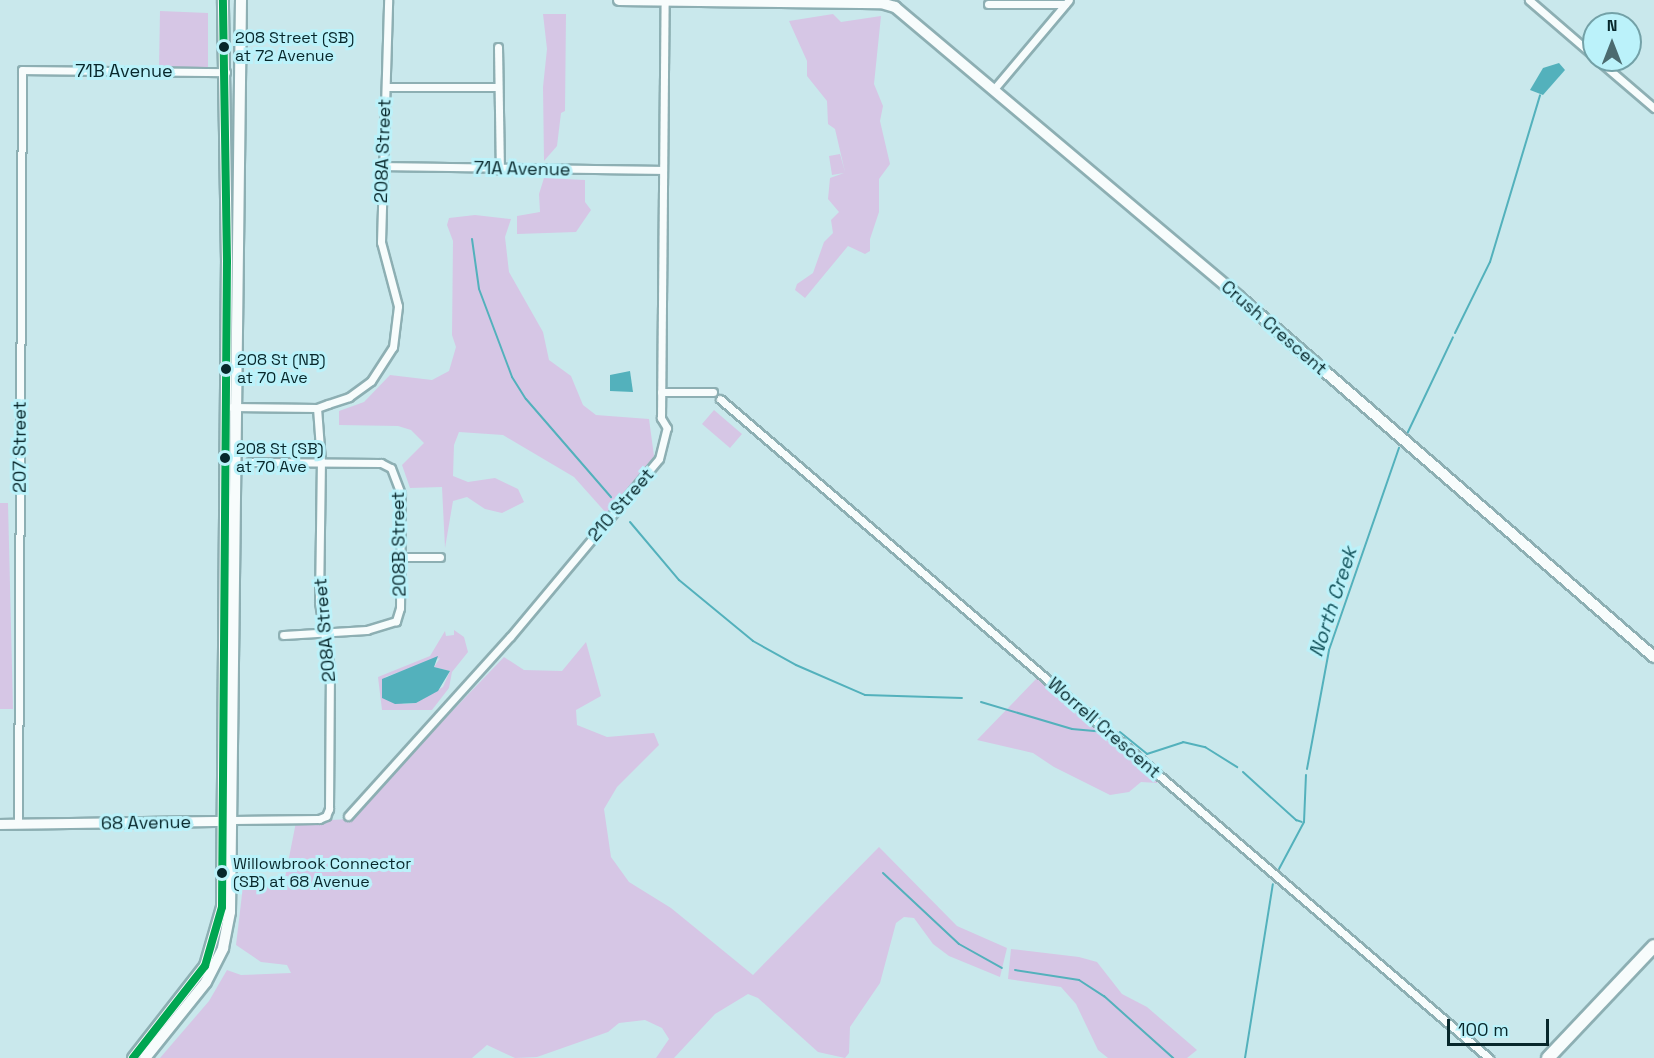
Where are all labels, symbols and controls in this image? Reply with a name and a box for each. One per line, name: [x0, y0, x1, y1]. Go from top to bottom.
north arrow: [1582, 12, 1642, 72]
text: N: [1607, 15, 1617, 36]
place label: 208 Street (SB) at 72 Avenue: [235, 28, 354, 66]
marker: 208 Street (SB) at 72 Avenue: [218, 41, 230, 53]
street label: 71B Avenue: [75, 60, 173, 82]
street label: 208A Street: [370, 98, 396, 204]
street label: 71A Avenue: [473, 157, 571, 181]
street label: Crush Crescent: [1217, 276, 1331, 380]
place label: 208 St (NB) at 70 Ave: [237, 350, 325, 388]
marker: 208 St (NB) at 70 Ave: [220, 363, 232, 375]
street label: 207 Street: [9, 401, 31, 493]
place label: 208 St (SB) at 70 Ave: [236, 439, 324, 477]
marker: 208 St (SB) at 70 Ave: [219, 452, 231, 464]
street label: 210 Street: [583, 464, 659, 546]
street label: 208B Street: [387, 491, 411, 597]
water label: North Creek: [1304, 544, 1362, 660]
street label: 208A Street: [310, 577, 340, 683]
street label: Worrell Crescent: [1043, 673, 1165, 783]
street label: 68 Avenue: [101, 811, 191, 835]
place label: Willowbrook Connector (SB) at 68 Avenue: [233, 854, 411, 892]
marker: Willowbrook Connector (SB) at 68 Avenue: [216, 867, 228, 879]
scale bar: [1450, 1007, 1552, 1045]
text: 100 m: [1458, 1018, 1509, 1041]

